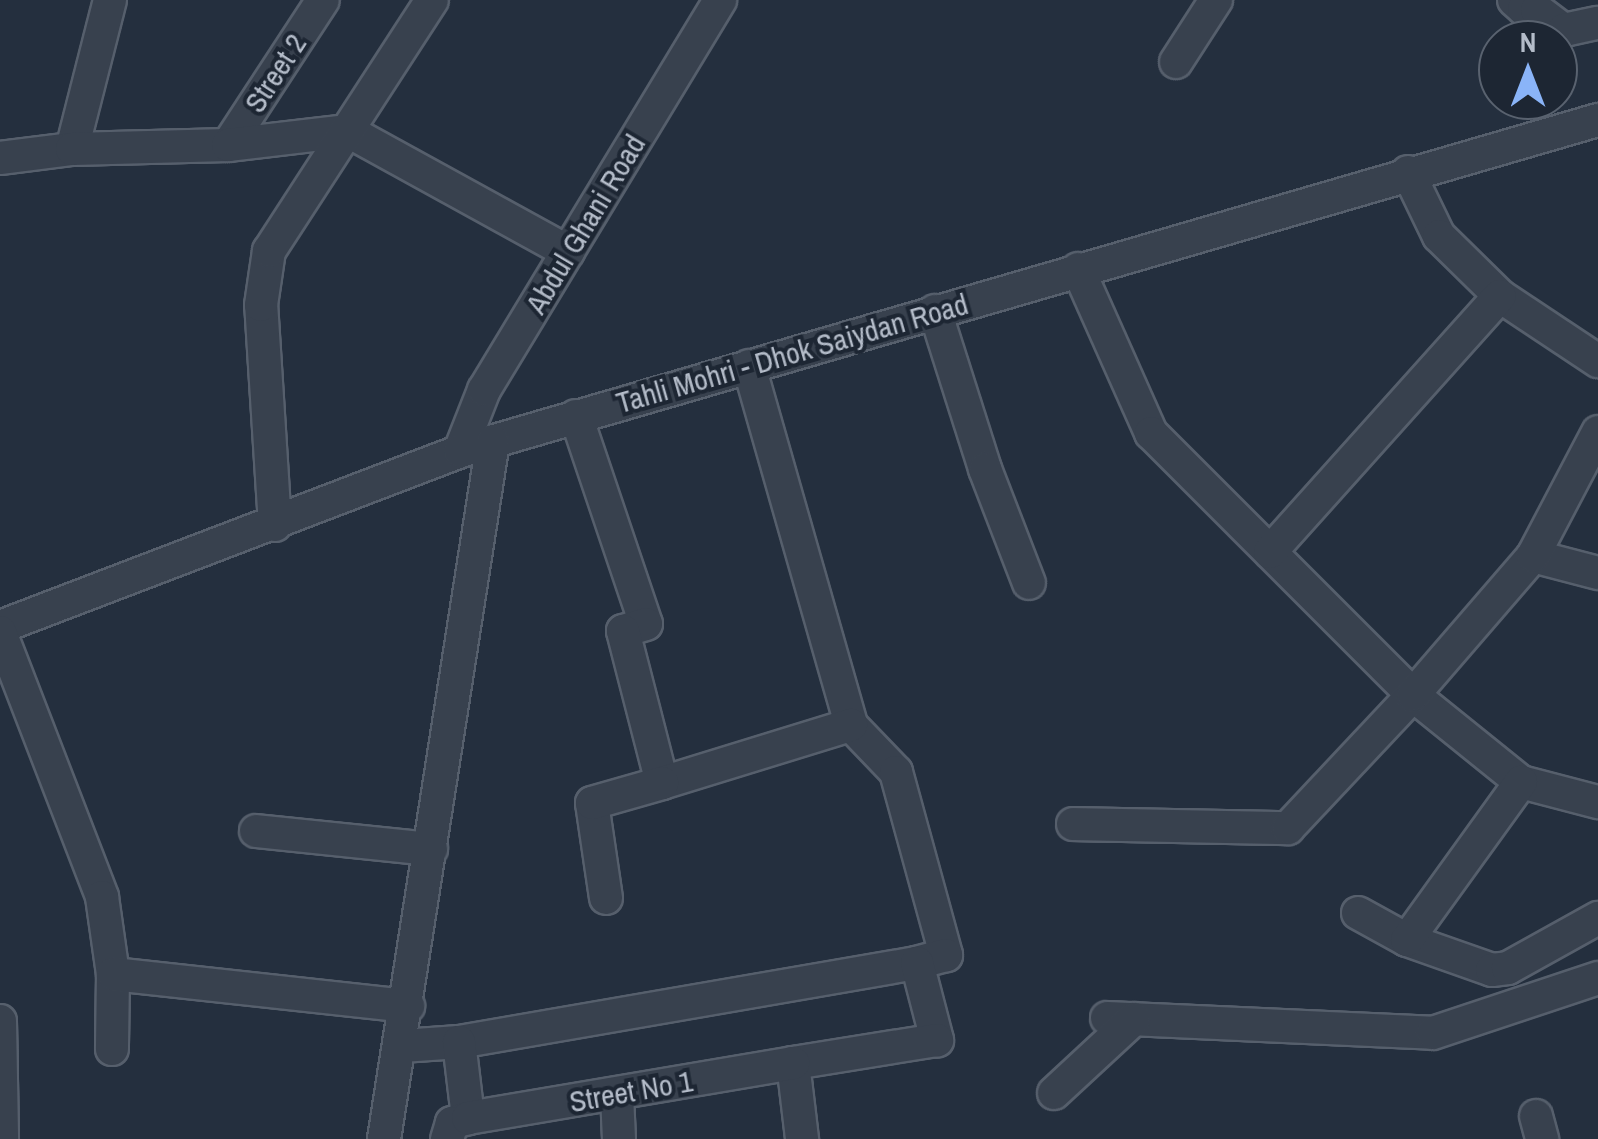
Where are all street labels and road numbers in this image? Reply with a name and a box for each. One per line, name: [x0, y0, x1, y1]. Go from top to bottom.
street label: Street 2: [236, 27, 314, 119]
street label: Abdul Ghani Road: [517, 128, 653, 320]
street label: Tahli Mohri - Dhok Saiydan Road: [612, 286, 972, 420]
street label: Street No 1: [567, 1062, 695, 1120]

